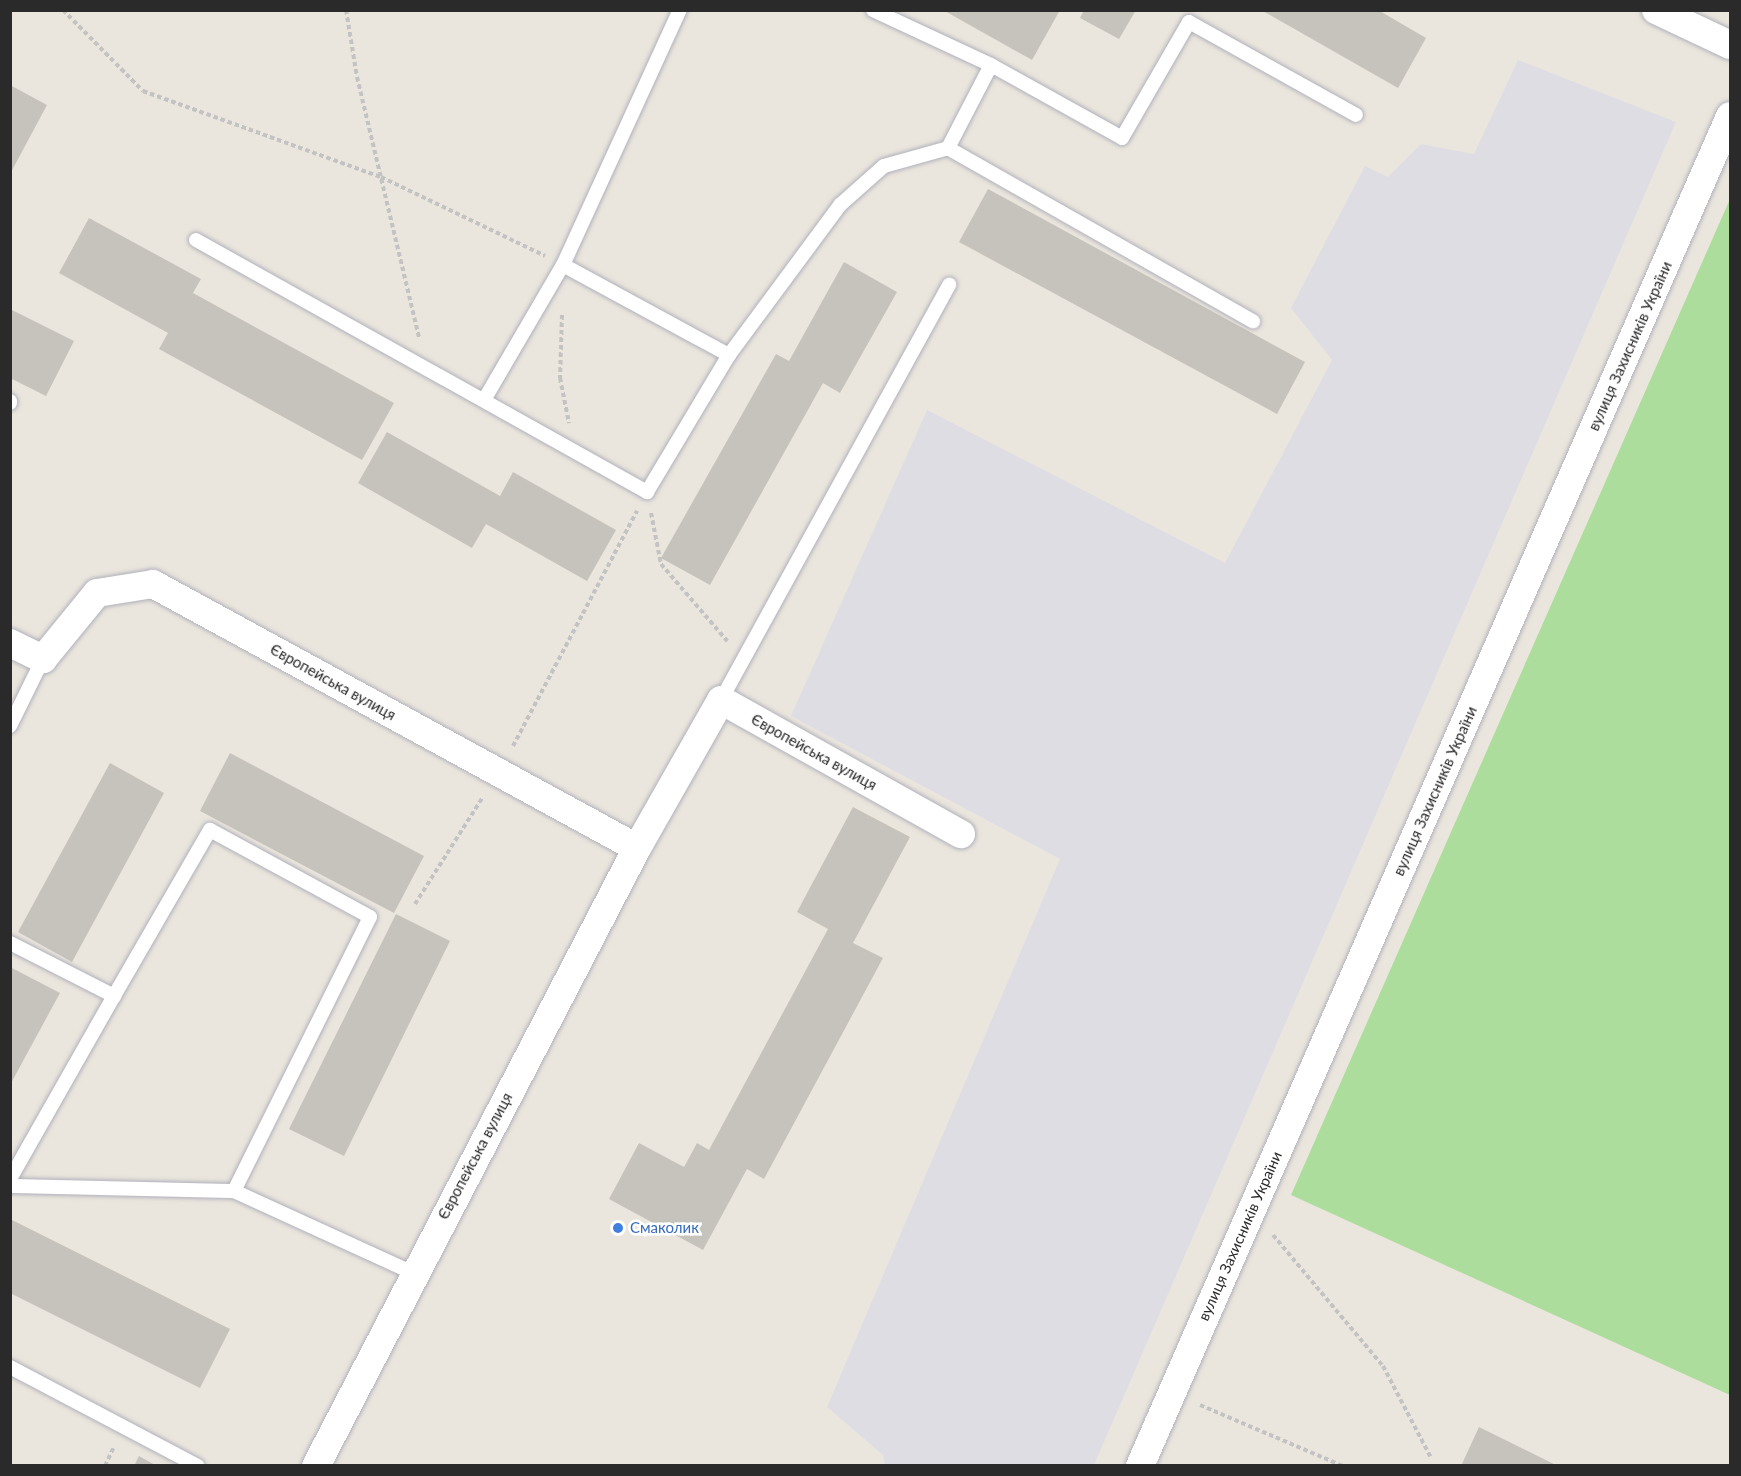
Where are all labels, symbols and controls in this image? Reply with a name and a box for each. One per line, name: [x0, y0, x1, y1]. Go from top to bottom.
street label: вулиця Захисників України: [1584, 258, 1676, 434]
street label: Європейська вулиця: [267, 640, 399, 724]
street label: вулиця Захисників України: [1389, 703, 1481, 879]
street label: Європейська вулиця: [748, 710, 880, 794]
street label: Європейська вулиця: [434, 1090, 516, 1222]
street label: вулиця Захисників України: [1194, 1148, 1286, 1324]
place label: Смаколик: [630, 1219, 699, 1237]
marker: Смаколик: [611, 1221, 625, 1235]

